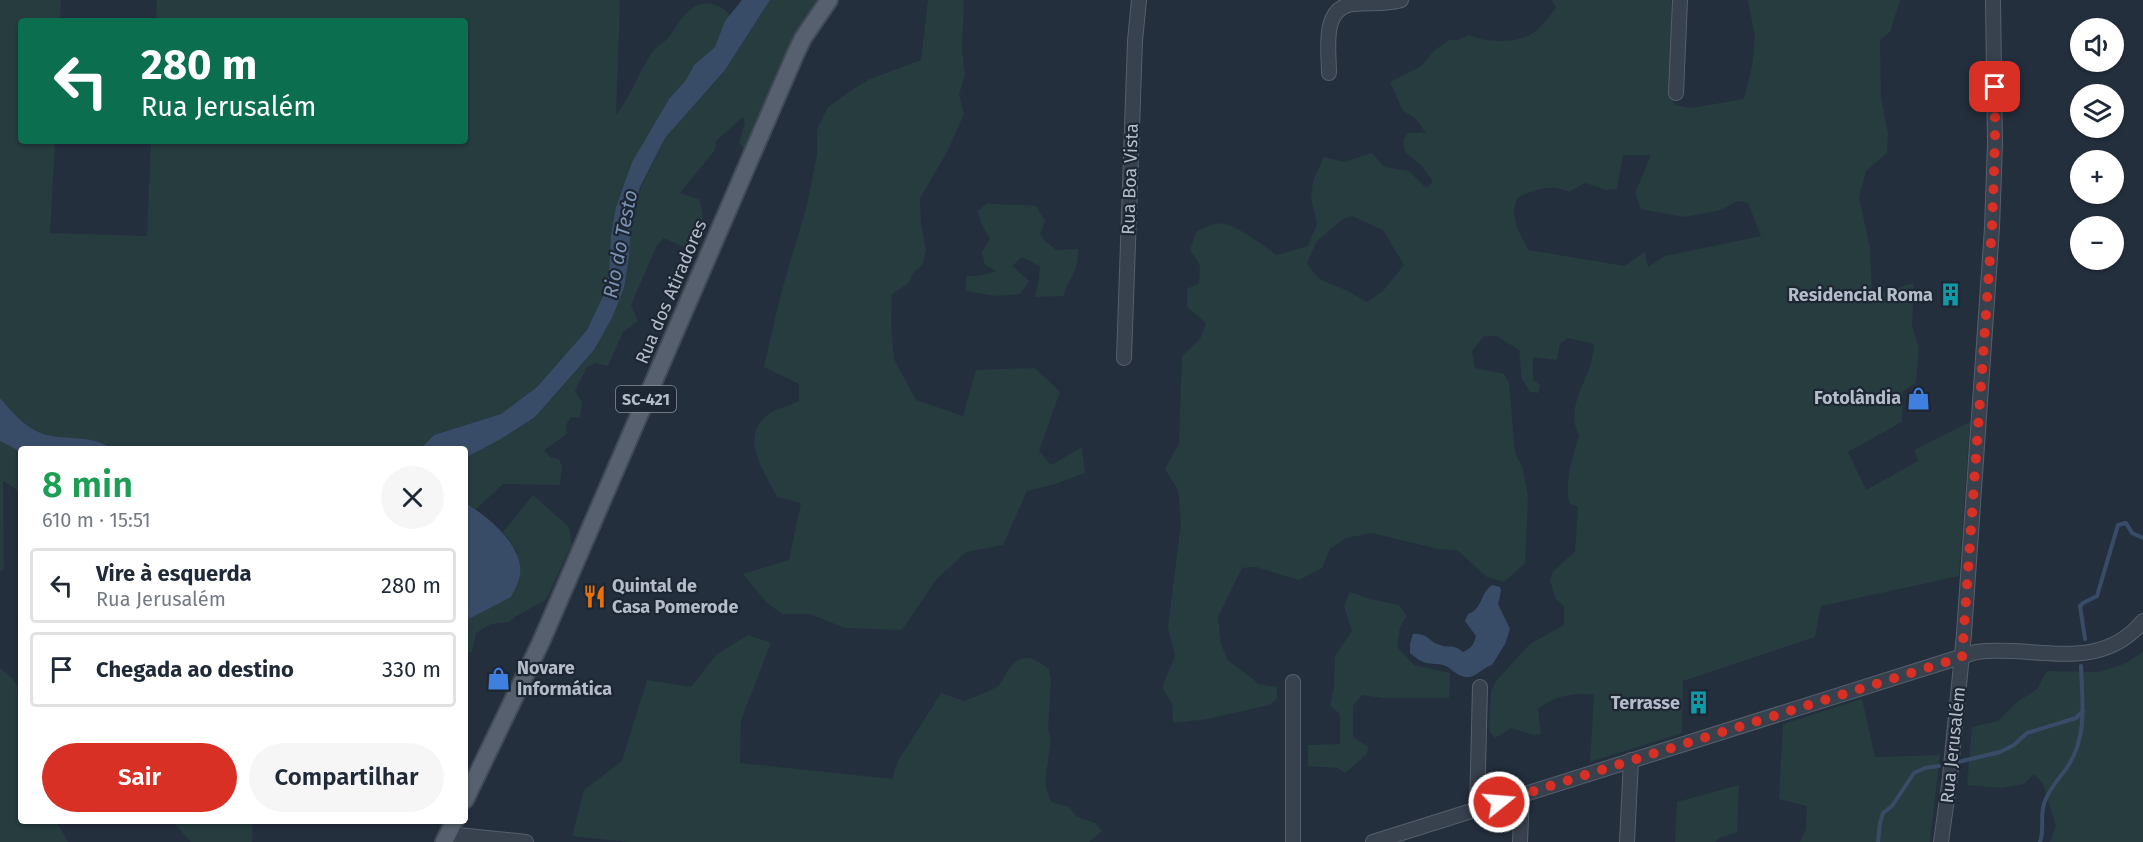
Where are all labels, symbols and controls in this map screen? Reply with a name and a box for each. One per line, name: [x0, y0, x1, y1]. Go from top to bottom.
map controls: [2070, 18, 2124, 270]
button: sound: [2070, 18, 2124, 72]
text: 280 m: [141, 40, 257, 90]
icon: left: [42, 42, 120, 120]
pin: [1969, 61, 2020, 112]
icon: arrive: [1978, 70, 2011, 103]
button: layers: [2070, 84, 2124, 138]
text: Rua Jerusalém: [141, 91, 316, 123]
street label: Rua Boa Vista: [1117, 123, 1143, 235]
button: +: [2070, 150, 2124, 204]
water label: Rio do Testo: [598, 188, 642, 300]
button: −: [2070, 216, 2124, 270]
street label: Rua dos Atiradores: [631, 217, 711, 367]
building icon: Residencial Roma: [1938, 282, 1964, 308]
place label: Residencial Roma: [1788, 284, 1933, 306]
shop icon: Fotolândia: [1906, 385, 1932, 411]
road number: SC-421: [616, 386, 676, 412]
place label: Fotolândia: [1814, 387, 1901, 409]
text: 8 min: [42, 463, 133, 507]
button: close: [381, 466, 444, 529]
text: 610 m · 15:51: [42, 508, 151, 532]
text: Vire à esquerda: [96, 560, 252, 587]
icon: left: [45, 569, 78, 602]
text: 280 m: [381, 572, 441, 599]
place label: Quintal de Casa Pomerode: [612, 575, 738, 618]
restaurant icon: Quintal de Casa Pomerode: [581, 583, 607, 609]
text: Rua Jerusalém: [96, 587, 226, 611]
icon: arrive: [45, 653, 78, 686]
text: Chegada ao destino: [96, 656, 294, 683]
text: 330 m: [382, 656, 441, 683]
place label: Novare Informática: [517, 657, 612, 700]
shop icon: Novare Informática: [486, 665, 512, 691]
street label: Rua Jerusalém: [1936, 686, 1970, 804]
building icon: Terrasse: [1685, 690, 1711, 716]
place label: Terrasse: [1611, 692, 1680, 714]
button: Sair: [42, 743, 237, 812]
button: Compartilhar: [249, 743, 444, 812]
position arrow: [1467, 770, 1531, 834]

